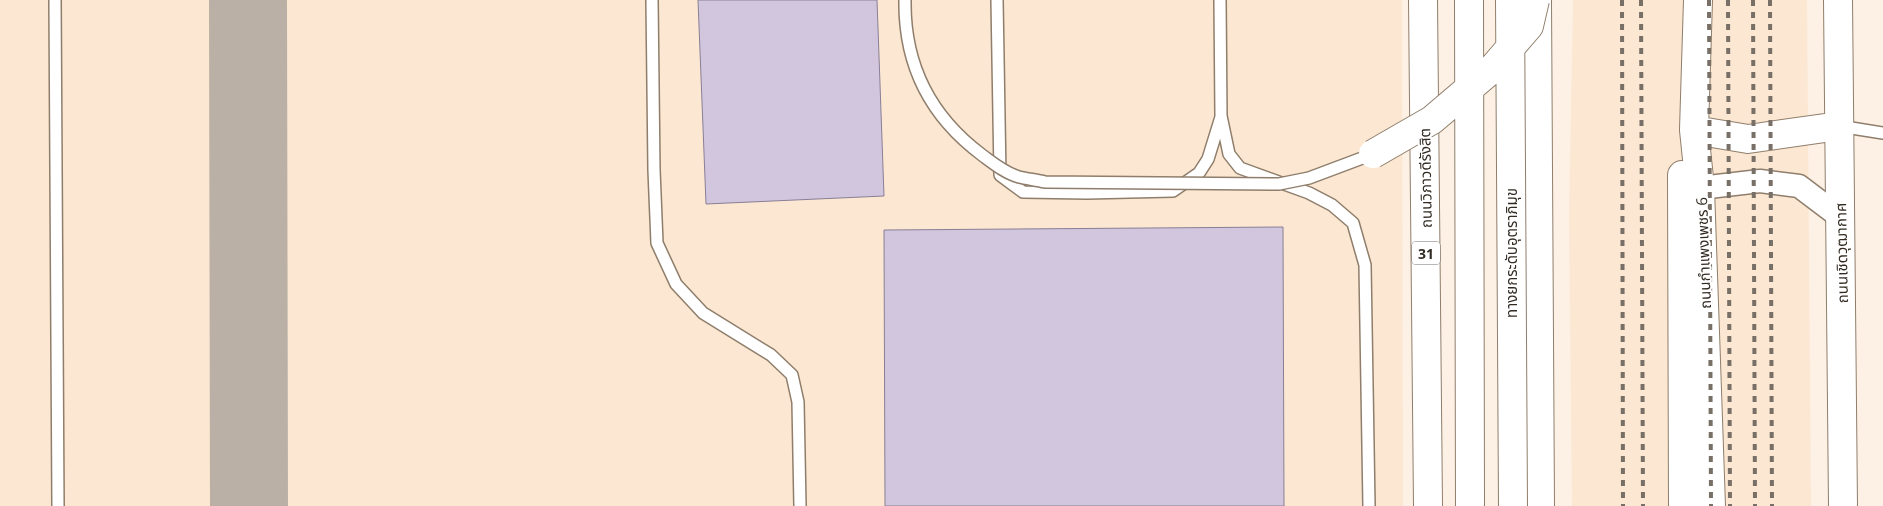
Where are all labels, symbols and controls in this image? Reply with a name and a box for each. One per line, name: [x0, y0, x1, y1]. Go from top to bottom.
street label: ถนนวิภาวดีรังสิต: [1414, 128, 1436, 228]
street label: ทางยกระดับอุตราภิมุข: [1501, 188, 1521, 318]
street label: ถนนกำแพงเพชร 6: [1691, 197, 1715, 309]
street label: ถนนเชิดวุฒากาศ: [1830, 202, 1852, 304]
road number: 31: [1412, 242, 1440, 264]

